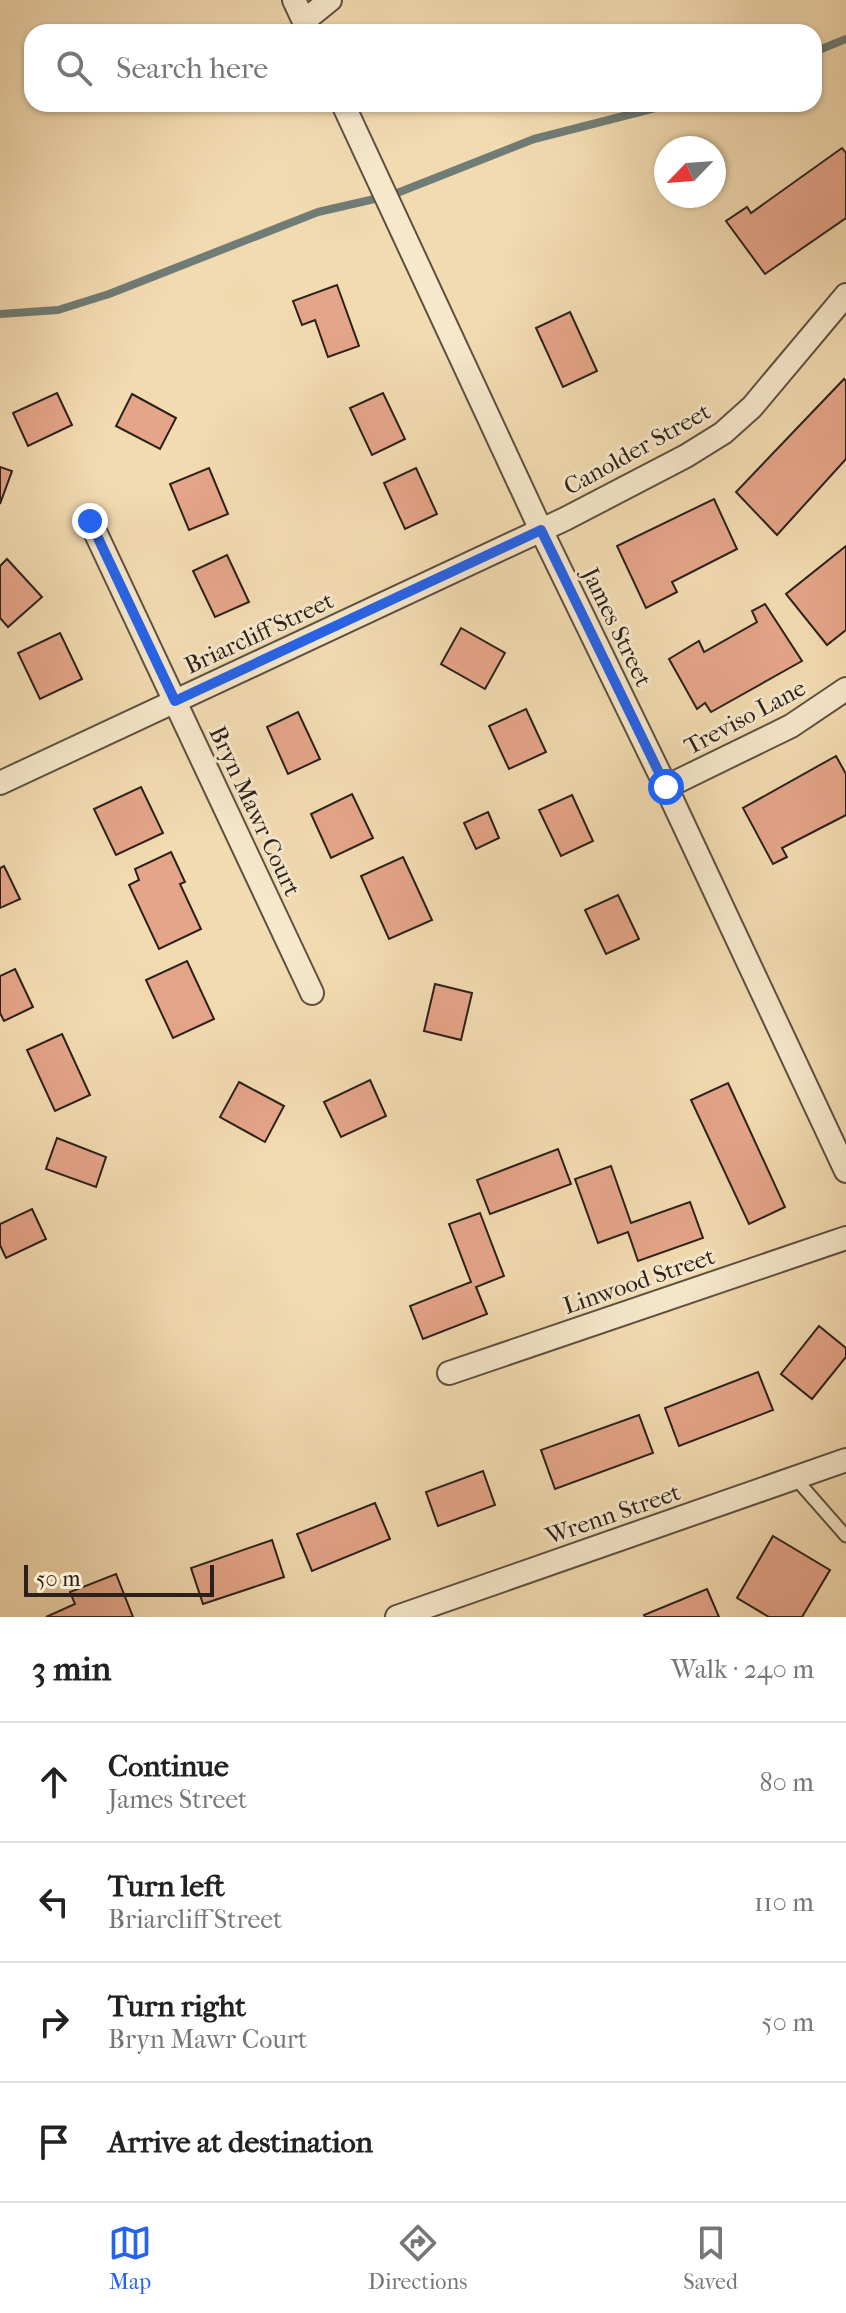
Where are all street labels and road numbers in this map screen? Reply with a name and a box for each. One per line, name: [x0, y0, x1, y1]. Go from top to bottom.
street label: Canolder Street: [559, 397, 716, 501]
street label: James Street: [575, 561, 658, 691]
street label: Briarcliff Street: [180, 586, 338, 680]
street label: Treviso Lane: [680, 673, 810, 761]
street label: Bryn Mawr Court: [203, 722, 307, 901]
street label: Linwood Street: [560, 1242, 719, 1320]
street label: Wrenn Street: [541, 1478, 684, 1550]

